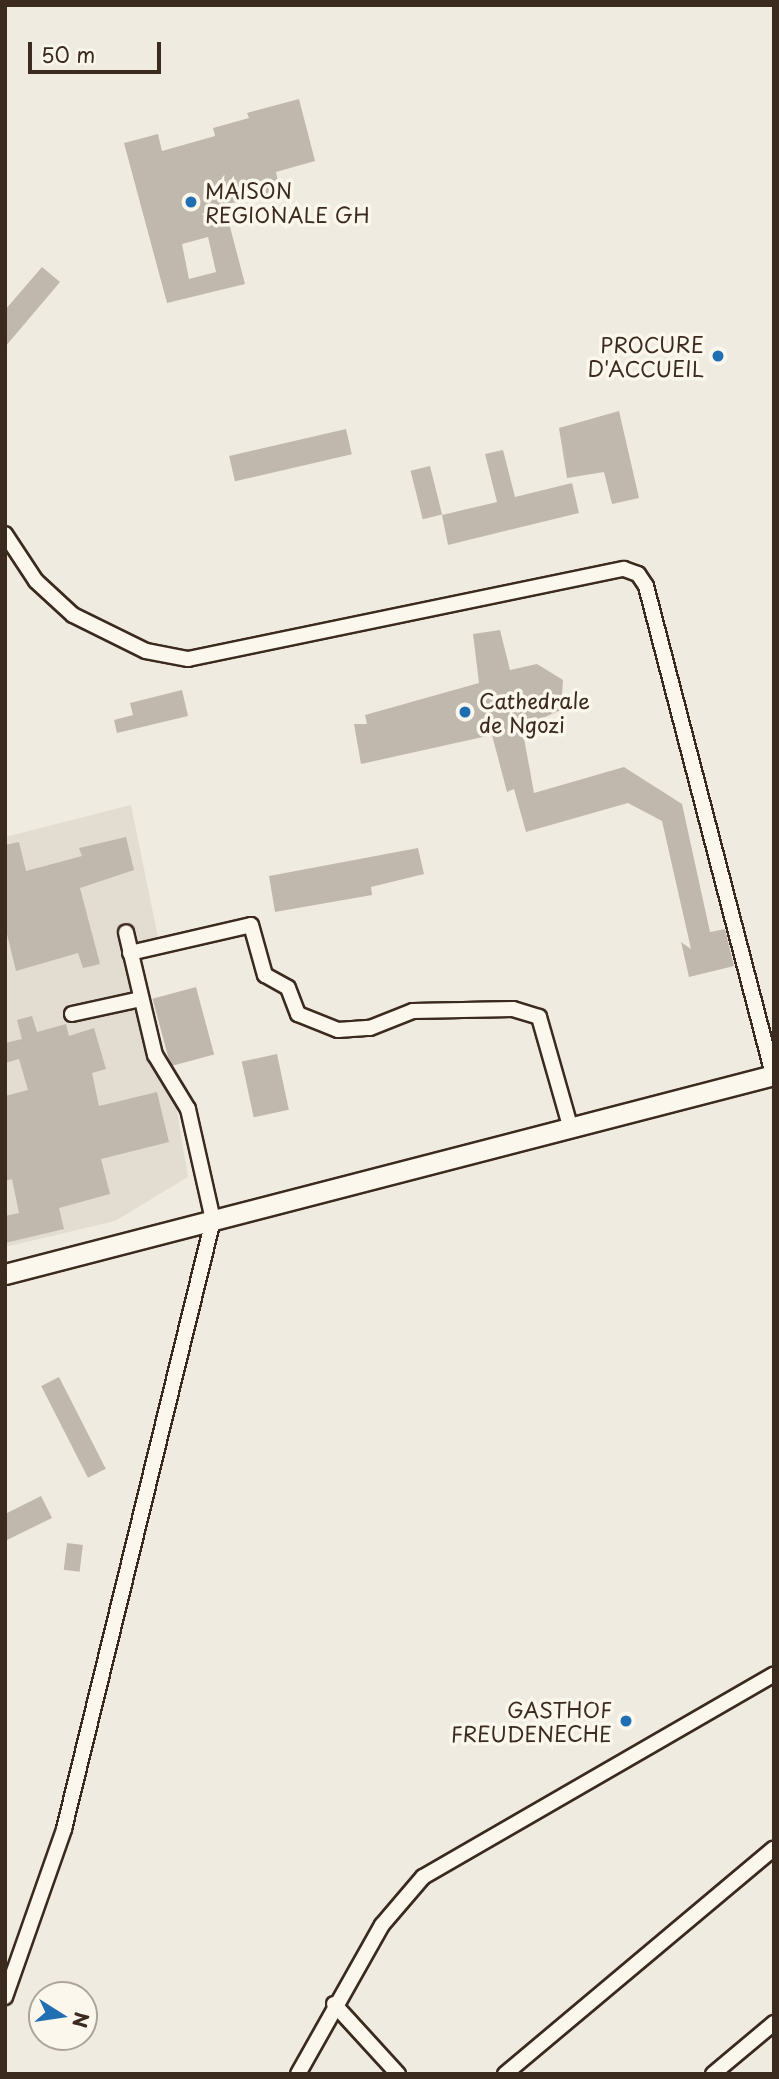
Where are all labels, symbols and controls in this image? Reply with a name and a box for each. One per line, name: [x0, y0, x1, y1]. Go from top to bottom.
scale bar: [32, 28, 164, 72]
text: 50 m: [41, 38, 95, 70]
place label: MAISON REGIONALE GH: [205, 177, 370, 227]
marker: MAISON REGIONALE GH: [183, 194, 199, 210]
place label: PROCURE D'ACCUEIL: [587, 331, 704, 381]
marker: PROCURE D'ACCUEIL: [710, 348, 726, 364]
place label: Cathedrale de Ngozi: [479, 687, 590, 737]
marker: Cathedrale de Ngozi: [457, 704, 473, 720]
place label: GASTHOF FREUDENECHE: [451, 1696, 612, 1746]
marker: GASTHOF FREUDENECHE: [618, 1713, 634, 1729]
north arrow: [28, 1981, 98, 2051]
text: N: [66, 2010, 97, 2030]

